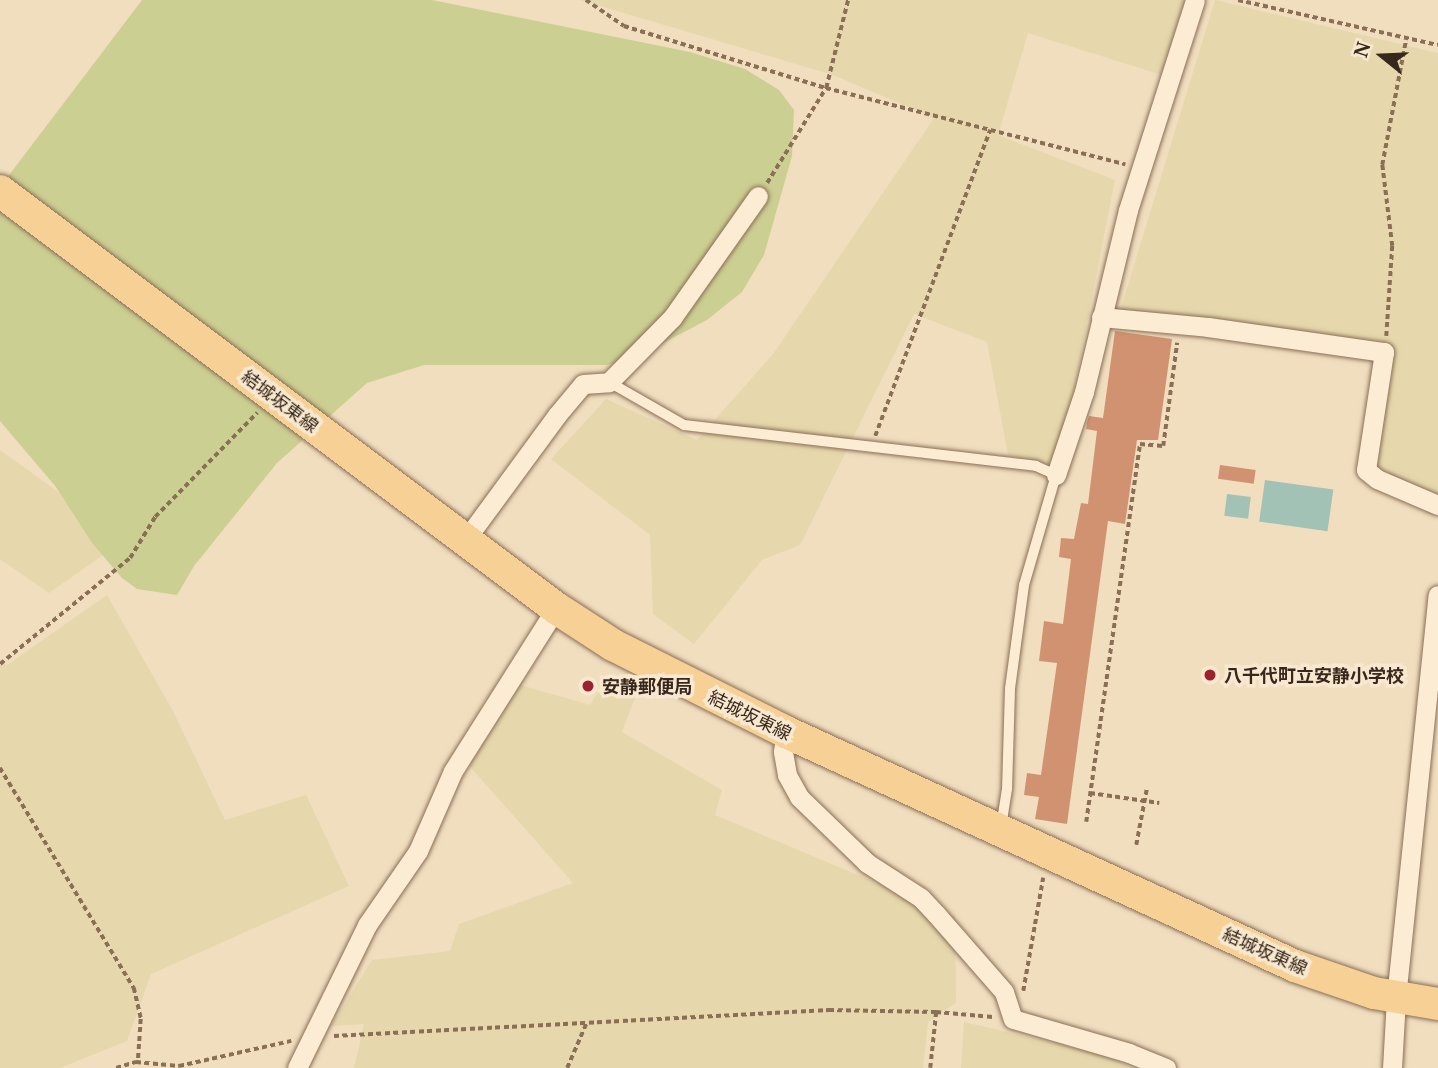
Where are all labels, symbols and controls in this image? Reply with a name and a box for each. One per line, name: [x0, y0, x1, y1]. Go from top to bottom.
north arrow: [1347, 21, 1417, 91]
text: N: [1347, 38, 1377, 61]
street label: 結城坂東線: [238, 365, 322, 437]
place label: 八千代町立安静小学校: [1224, 664, 1404, 686]
marker: 八千代町立安静小学校: [1202, 667, 1218, 683]
place label: 安静郵便局: [602, 675, 692, 697]
marker: 安静郵便局: [580, 678, 596, 694]
street label: 結城坂東線: [705, 686, 795, 744]
street label: 結城坂東線: [1219, 923, 1311, 979]

